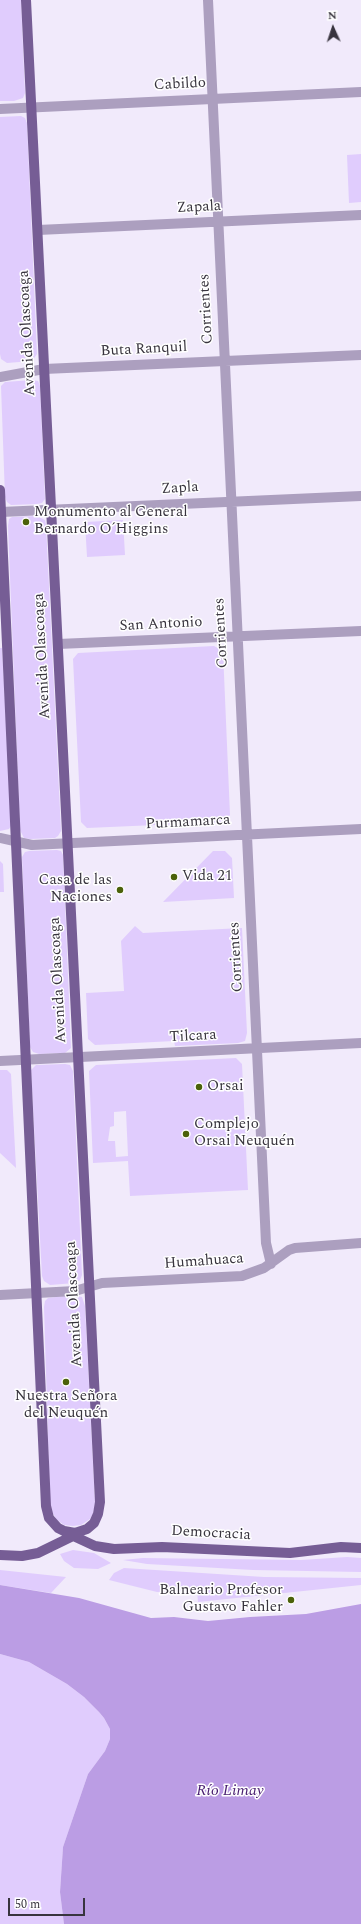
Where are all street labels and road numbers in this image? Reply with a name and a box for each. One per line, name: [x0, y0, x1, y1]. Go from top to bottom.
street label: Cabildo: [153, 75, 207, 95]
street label: Zapala: [176, 198, 222, 218]
street label: Avenida Olascoaga: [16, 269, 40, 397]
street label: Corrientes: [196, 273, 218, 345]
street label: Buta Ranquil: [100, 339, 188, 361]
street label: Zapla: [161, 479, 199, 499]
street label: Avenida Olascoaga: [31, 592, 55, 720]
street label: Corrientes: [211, 597, 233, 669]
street label: San Antonio: [119, 614, 203, 636]
street label: Purmamarca: [145, 812, 231, 834]
street label: Avenida Olascoaga: [47, 916, 71, 1044]
street label: Corrientes: [226, 921, 248, 993]
street label: Tilcara: [169, 1027, 217, 1047]
street label: Avenida Olascoaga: [63, 1240, 87, 1368]
street label: Humahuaca: [164, 1250, 244, 1274]
street label: Democracia: [171, 1523, 251, 1545]

